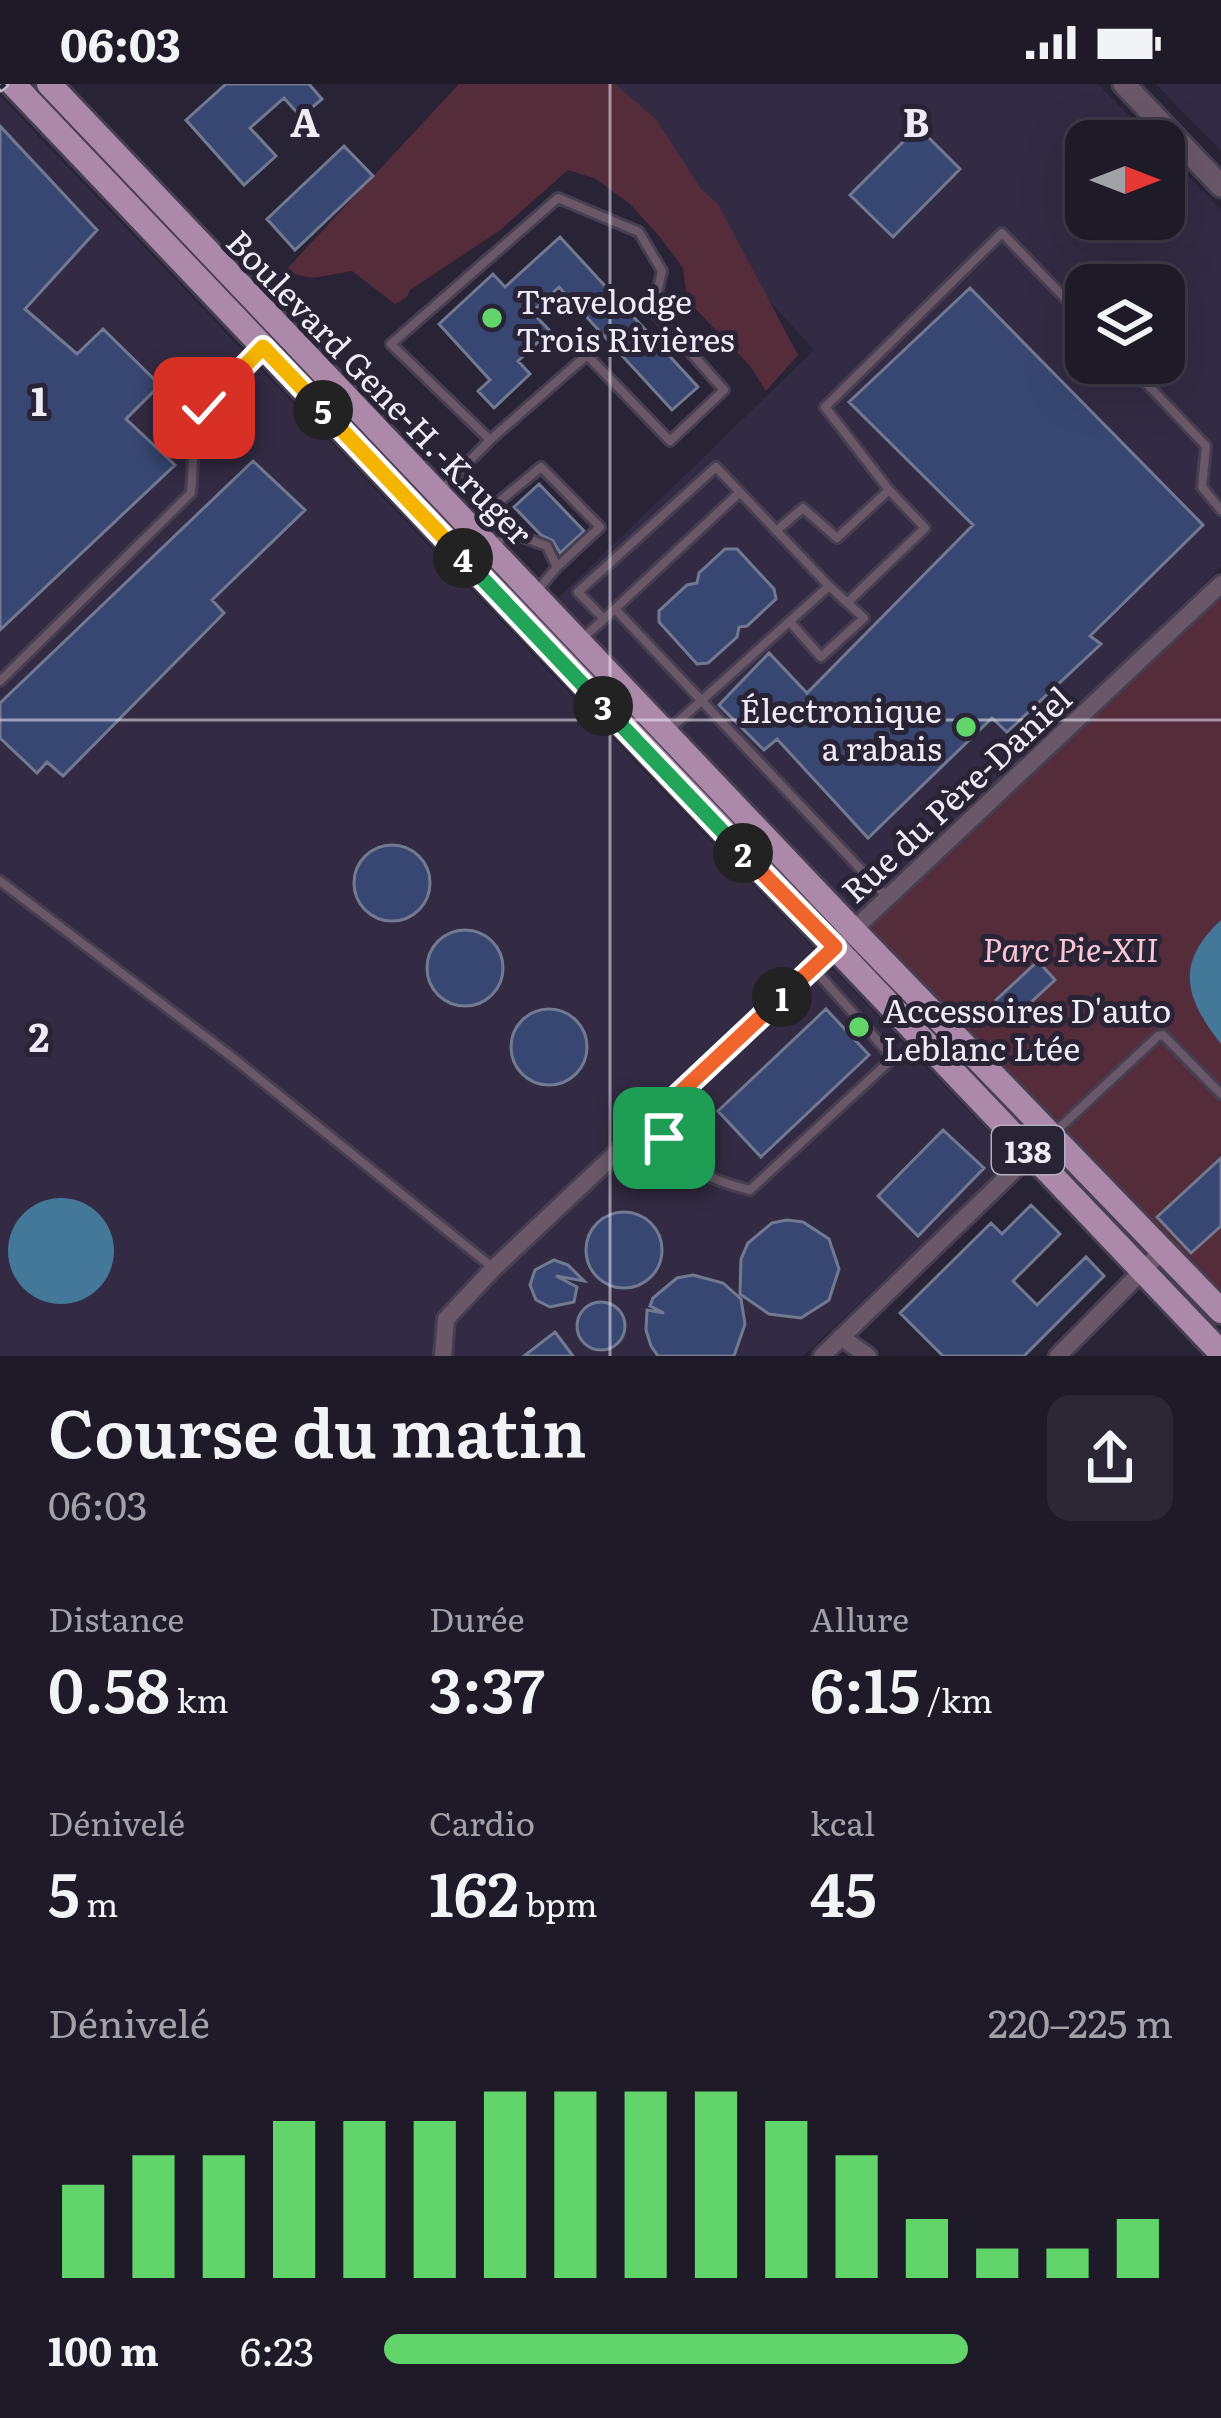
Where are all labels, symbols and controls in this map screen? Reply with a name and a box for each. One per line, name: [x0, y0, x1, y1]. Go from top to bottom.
text: 06:03: [60, 9, 181, 76]
text: A: [290, 91, 320, 149]
text: B: [903, 91, 929, 149]
north arrow: [1065, 120, 1185, 240]
map controls: [1065, 120, 1185, 384]
street label: Boulevard Gene-H.-Kruger: [217, 217, 545, 555]
button: layers: [1065, 264, 1185, 384]
place label: Travelodge Trois Rivières: [516, 275, 735, 362]
marker: Travelodge Trois Rivières: [479, 305, 505, 331]
pin: [153, 357, 255, 459]
text: 1: [31, 370, 47, 428]
icon: check: [171, 375, 237, 441]
pin: 5: [293, 380, 353, 440]
text: 5: [314, 385, 332, 434]
pin: 4: [433, 528, 493, 588]
text: 4: [453, 533, 473, 582]
street label: Rue du Père-Daniel: [829, 673, 1081, 913]
pin: 3: [573, 676, 633, 736]
text: 3: [594, 681, 612, 730]
place label: Électronique a rabais: [740, 684, 942, 771]
marker: Électronique a rabais: [953, 714, 979, 740]
pin: 2: [713, 823, 773, 883]
text: 2: [734, 828, 752, 877]
park label: Parc Pie-XII: [982, 923, 1158, 972]
pin: 1: [752, 967, 812, 1027]
text: 1: [775, 972, 789, 1021]
place label: Accessoires D'auto Leblanc Ltée: [883, 984, 1171, 1071]
text: 2: [29, 1006, 49, 1064]
marker: Accessoires D'auto Leblanc Ltée: [846, 1014, 872, 1040]
pin: [613, 1087, 715, 1189]
icon: arrive: [631, 1105, 697, 1171]
road number: 138: [992, 1126, 1064, 1174]
text: Course du matin: [48, 1380, 587, 1478]
button: share: [1047, 1395, 1173, 1521]
text: 06:03: [48, 1474, 148, 1532]
text: Distance: [48, 1593, 184, 1642]
text: Durée: [429, 1593, 525, 1642]
text: Allure: [810, 1593, 909, 1642]
text: 0.58: [48, 1642, 170, 1731]
text: 3:37: [429, 1642, 545, 1731]
text: 6:15: [810, 1642, 920, 1731]
text: km: [170, 1674, 229, 1723]
text: /km: [920, 1674, 993, 1723]
text: Dénivelé: [48, 1797, 185, 1846]
text: Cardio: [429, 1797, 535, 1846]
text: kcal: [810, 1797, 875, 1846]
text: 5: [48, 1846, 80, 1935]
text: 162: [429, 1846, 519, 1935]
text: 45: [810, 1846, 877, 1935]
text: m: [80, 1878, 118, 1927]
text: bpm: [519, 1878, 597, 1927]
text: Dénivelé: [48, 1992, 210, 2050]
text: 220–225 m: [988, 1992, 1173, 2050]
text: 100 m: [48, 2320, 159, 2378]
text: 6:23: [240, 2320, 314, 2378]

